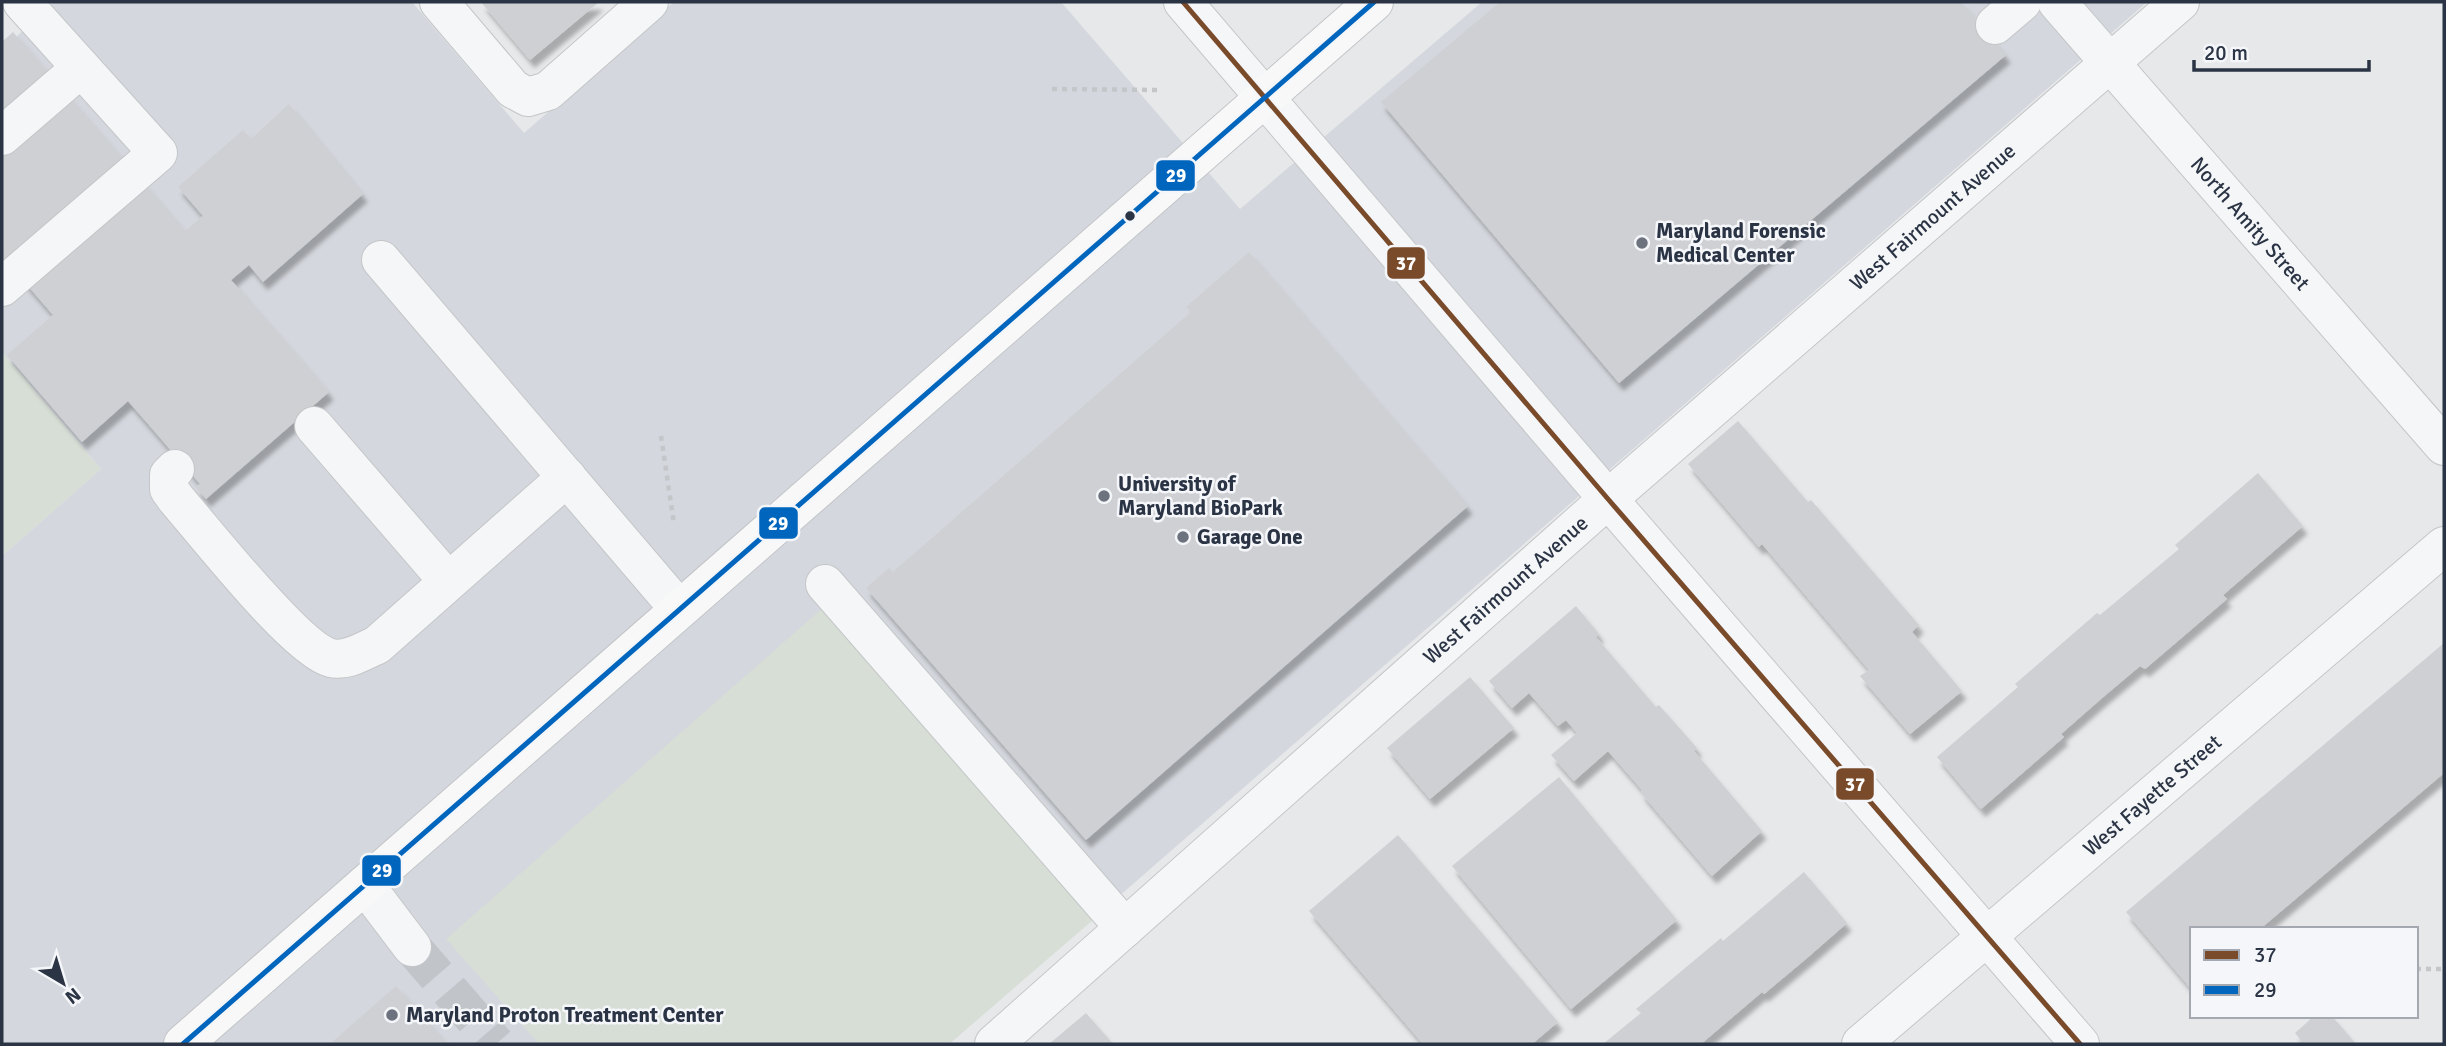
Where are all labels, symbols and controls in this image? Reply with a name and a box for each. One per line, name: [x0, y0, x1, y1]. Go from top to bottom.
scale bar: [2194, 28, 2369, 72]
text: 20 m: [2204, 40, 2248, 66]
street label: West Fairmount Avenue: [1844, 138, 2021, 296]
street label: North Amity Street: [2185, 152, 2315, 296]
line badge: 29: [1155, 159, 1196, 192]
text: 29: [1166, 164, 1186, 188]
unlabelled marker: [1123, 209, 1137, 223]
place label: Maryland Forensic Medical Center: [1656, 218, 1826, 268]
marker: Maryland Forensic Medical Center: [1634, 235, 1650, 251]
line badge: 37: [1386, 246, 1426, 280]
text: 37: [1396, 252, 1416, 276]
place label: University of Maryland BioPark: [1118, 471, 1283, 521]
marker: University of Maryland BioPark: [1096, 488, 1112, 504]
line badge: 29: [758, 506, 799, 540]
street label: West Fairmount Avenue: [1418, 510, 1593, 670]
text: 29: [768, 512, 788, 536]
place label: Garage One: [1197, 524, 1303, 550]
marker: Garage One: [1175, 529, 1191, 545]
street label: West Fayette Street: [2078, 729, 2227, 862]
line badge: 37: [1835, 767, 1875, 801]
text: 37: [1845, 773, 1865, 797]
line badge: 29: [361, 854, 402, 887]
text: 29: [372, 859, 392, 883]
legend: [2190, 927, 2418, 1018]
text: 37: [2254, 942, 2277, 968]
north arrow: [28, 948, 98, 1018]
text: 29: [2254, 977, 2277, 1003]
text: N: [60, 982, 85, 1009]
place label: Maryland Proton Treatment Center: [406, 1002, 724, 1028]
marker: Maryland Proton Treatment Center: [384, 1007, 400, 1023]

